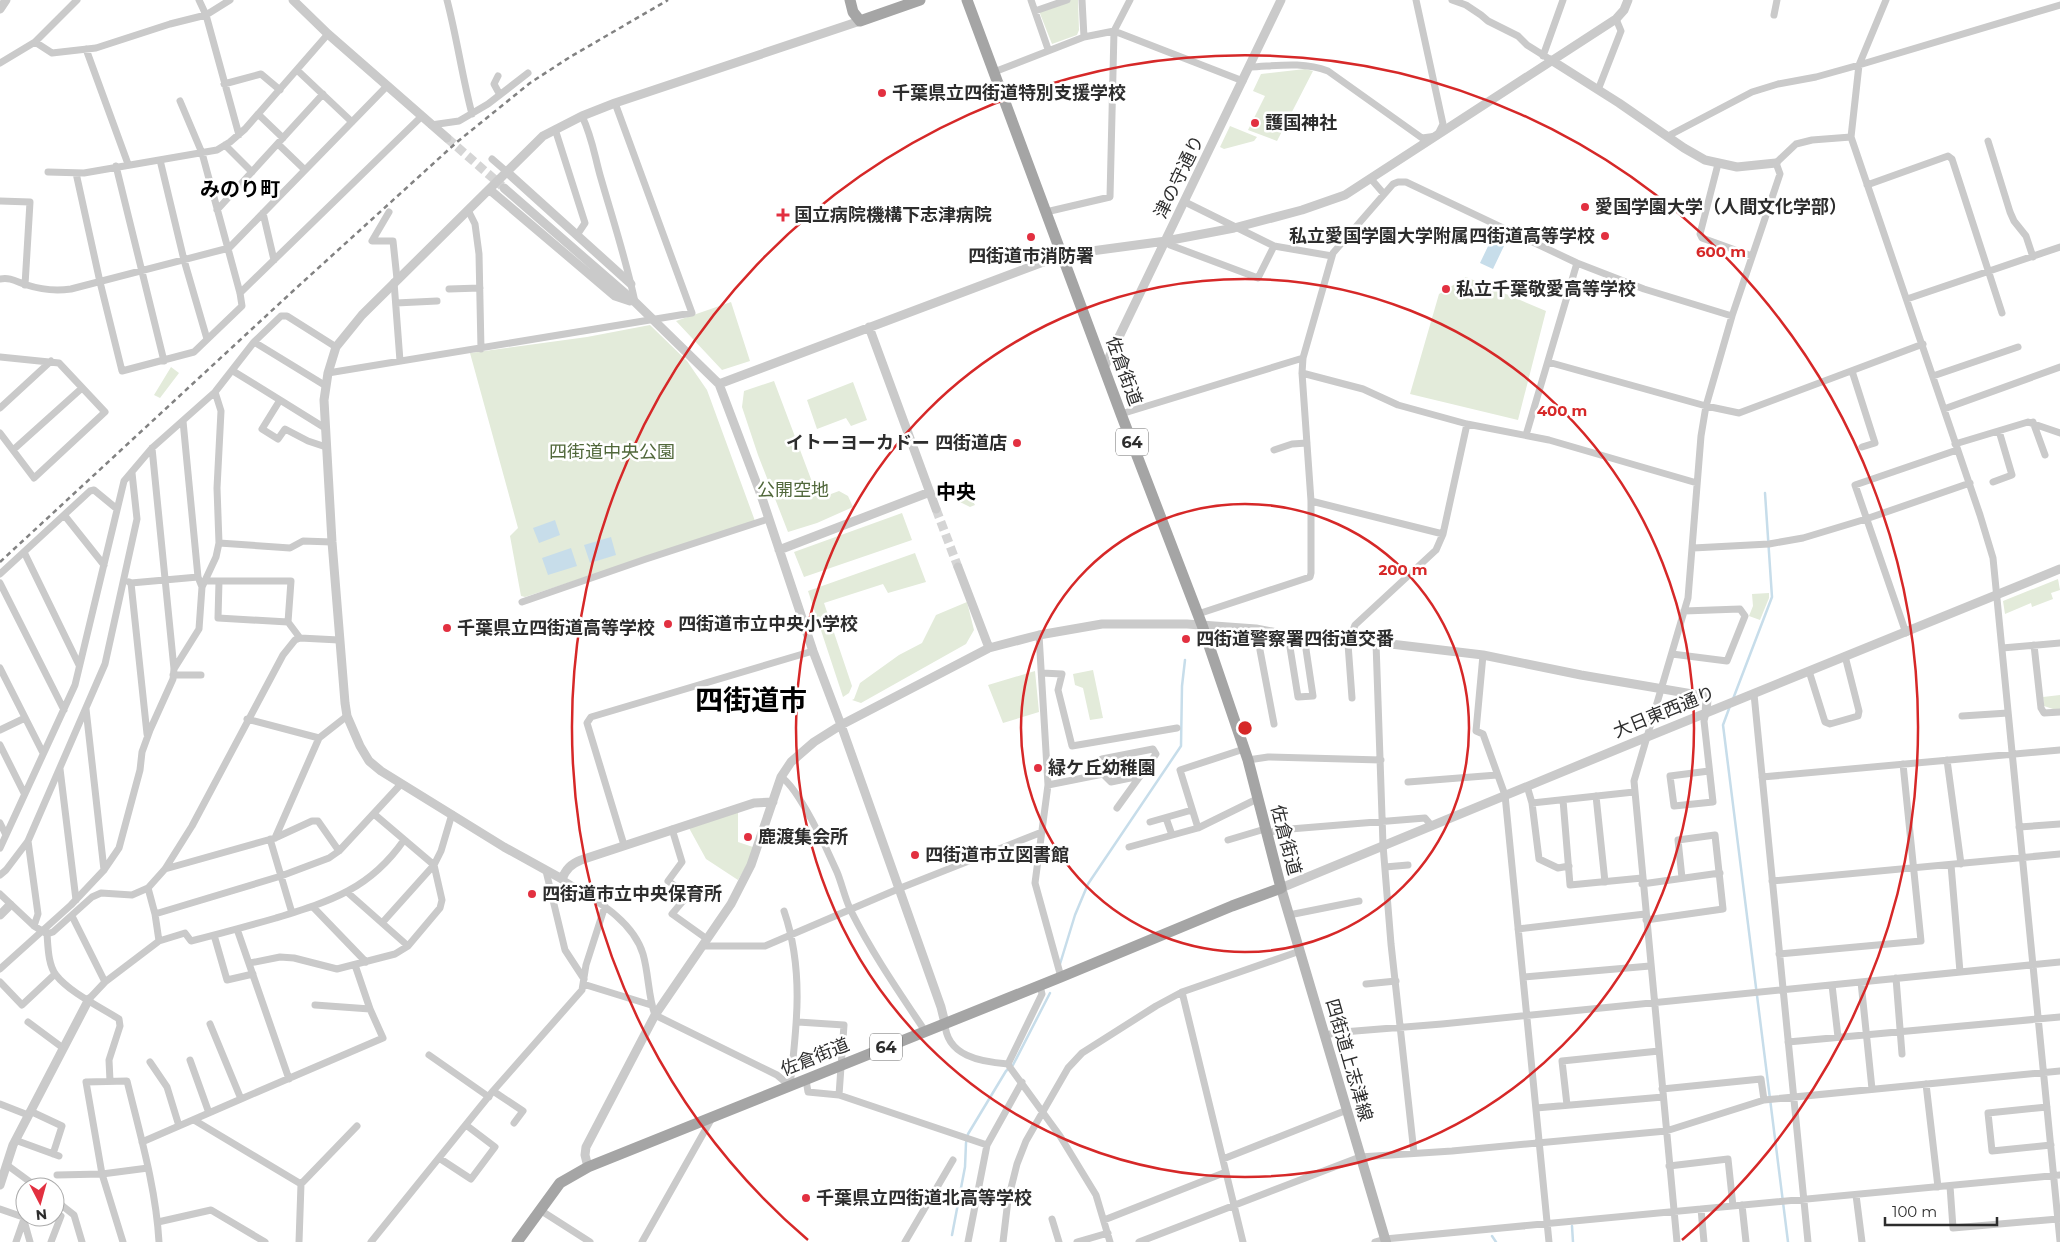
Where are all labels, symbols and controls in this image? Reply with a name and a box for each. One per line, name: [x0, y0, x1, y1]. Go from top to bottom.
place label: 千葉県立四街道特別支援学校: [892, 82, 1126, 104]
marker: 千葉県立四街道特別支援学校: [876, 87, 888, 99]
place label: 護国神社: [1265, 112, 1337, 134]
marker: 護国神社: [1249, 117, 1261, 129]
street label: 津の守通り: [1149, 132, 1209, 222]
district label: みのり町: [200, 177, 280, 201]
place label: 愛国学園大学（人間文化学部）: [1595, 196, 1847, 218]
marker: 愛国学園大学（人間文化学部）: [1579, 201, 1591, 213]
place label: 国立病院機構下志津病院: [794, 204, 992, 226]
marker: 国立病院機構下志津病院: [776, 208, 790, 222]
place label: 私立愛国学園大学附属四街道高等学校: [1289, 225, 1595, 247]
marker: 私立愛国学園大学附属四街道高等学校: [1599, 230, 1611, 242]
marker: 四街道市消防署: [1025, 231, 1037, 243]
text: 600 m: [1696, 242, 1746, 261]
place label: 四街道市消防署: [968, 245, 1094, 267]
place label: 私立千葉敬愛高等学校: [1456, 278, 1636, 300]
marker: 私立千葉敬愛高等学校: [1440, 283, 1452, 295]
street label: 佐倉街道: [1101, 333, 1147, 409]
text: 400 m: [1537, 401, 1587, 420]
road number: 64: [1116, 428, 1148, 456]
place label: イトーヨーカドー 四街道店: [786, 432, 1007, 454]
marker: イトーヨーカドー 四街道店: [1011, 437, 1023, 449]
park label: 四街道中央公園: [549, 441, 675, 463]
park label: 公開空地: [757, 479, 829, 501]
district label: 中央: [936, 480, 976, 504]
text: 200 m: [1378, 560, 1428, 579]
place label: 四街道市立中央小学校: [678, 613, 858, 635]
place label: 千葉県立四街道高等学校: [457, 617, 655, 639]
marker: 四街道市立中央小学校: [662, 618, 674, 630]
marker: 千葉県立四街道高等学校: [441, 622, 453, 634]
place label: 四街道警察署四街道交番: [1196, 628, 1394, 650]
marker: 四街道警察署四街道交番: [1180, 633, 1192, 645]
street label: 大日東西通り: [1610, 682, 1718, 742]
district label: 四街道市: [695, 683, 807, 717]
centre of rings: [1236, 719, 1254, 737]
place label: 緑ケ丘幼稚園: [1048, 757, 1156, 779]
marker: 緑ケ丘幼稚園: [1032, 762, 1044, 774]
street label: 佐倉街道: [1266, 802, 1306, 878]
place label: 鹿渡集会所: [758, 826, 848, 848]
marker: 鹿渡集会所: [742, 831, 754, 843]
place label: 四街道市立図書館: [925, 844, 1069, 866]
marker: 四街道市立図書館: [909, 849, 921, 861]
place label: 四街道市立中央保育所: [542, 883, 722, 905]
marker: 四街道市立中央保育所: [526, 888, 538, 900]
street label: 四街道上志津線: [1321, 996, 1377, 1124]
street label: 佐倉街道: [778, 1033, 852, 1081]
road number: 64: [870, 1034, 902, 1060]
north arrow: [15, 1177, 65, 1227]
place label: 千葉県立四街道北高等学校: [816, 1187, 1032, 1209]
marker: 千葉県立四街道北高等学校: [800, 1192, 812, 1204]
scale bar: [1885, 1194, 1998, 1226]
text: 100 m: [1892, 1202, 1937, 1221]
text: N: [35, 1205, 48, 1224]

